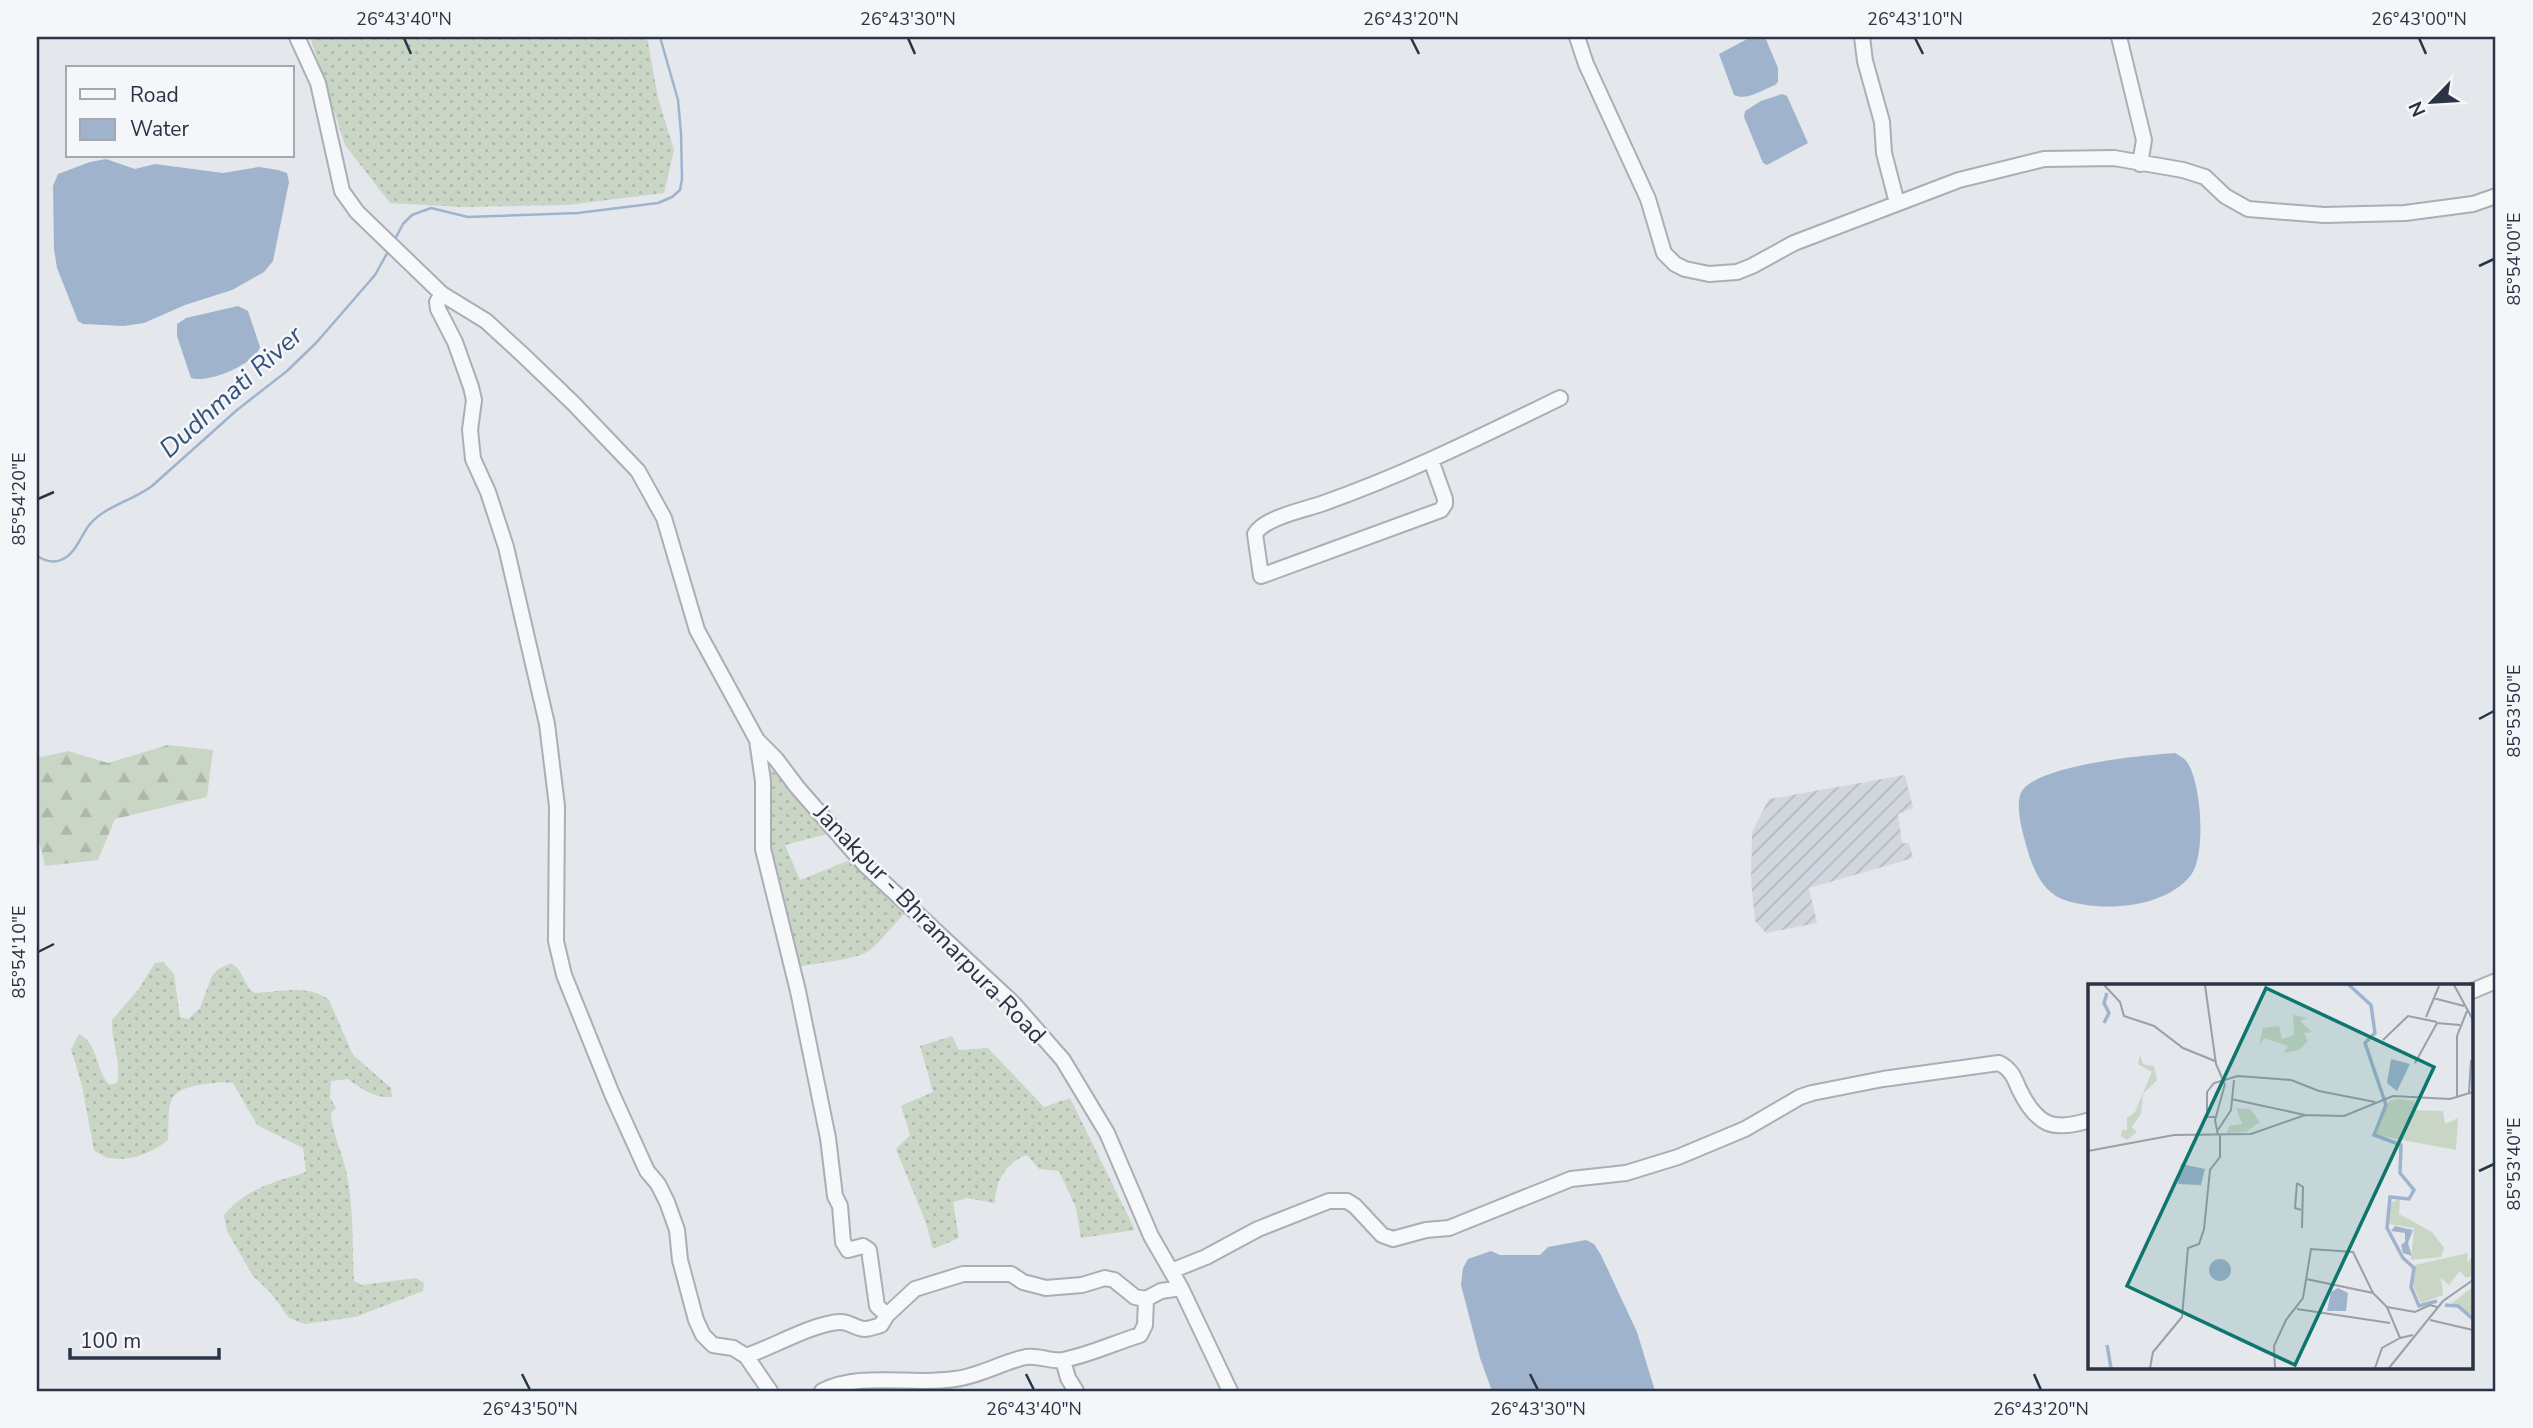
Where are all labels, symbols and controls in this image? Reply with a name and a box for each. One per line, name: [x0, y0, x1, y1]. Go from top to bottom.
text: 26°43'40"N: [356, 7, 452, 31]
text: 26°43'30"N: [860, 7, 956, 31]
text: 26°43'20"N: [1363, 7, 1459, 31]
text: 26°43'10"N: [1867, 7, 1963, 31]
text: 26°43'00"N: [2371, 7, 2467, 31]
legend: [66, 66, 294, 158]
north arrow: [2396, 66, 2466, 136]
text: Road: [130, 81, 179, 109]
text: N: [2403, 97, 2432, 121]
text: Water: [130, 115, 189, 143]
text: 85°54'00"E: [2502, 213, 2526, 306]
water label: Dudhmati River: [152, 318, 311, 466]
text: 85°54'20"E: [7, 453, 31, 546]
text: 85°53'50"E: [2502, 665, 2526, 758]
street label: Janakpur - Bhramarpura Road: [806, 797, 1053, 1051]
text: 85°54'10"E: [7, 906, 31, 999]
inset map: [2088, 984, 2474, 1368]
text: 85°53'40"E: [2502, 1118, 2526, 1211]
scale bar: [70, 1316, 219, 1360]
text: 100 m: [80, 1327, 141, 1355]
text: 26°43'50"N: [482, 1397, 578, 1421]
text: 26°43'40"N: [986, 1397, 1082, 1421]
text: 26°43'30"N: [1490, 1397, 1586, 1421]
text: 26°43'20"N: [1993, 1397, 2089, 1421]

